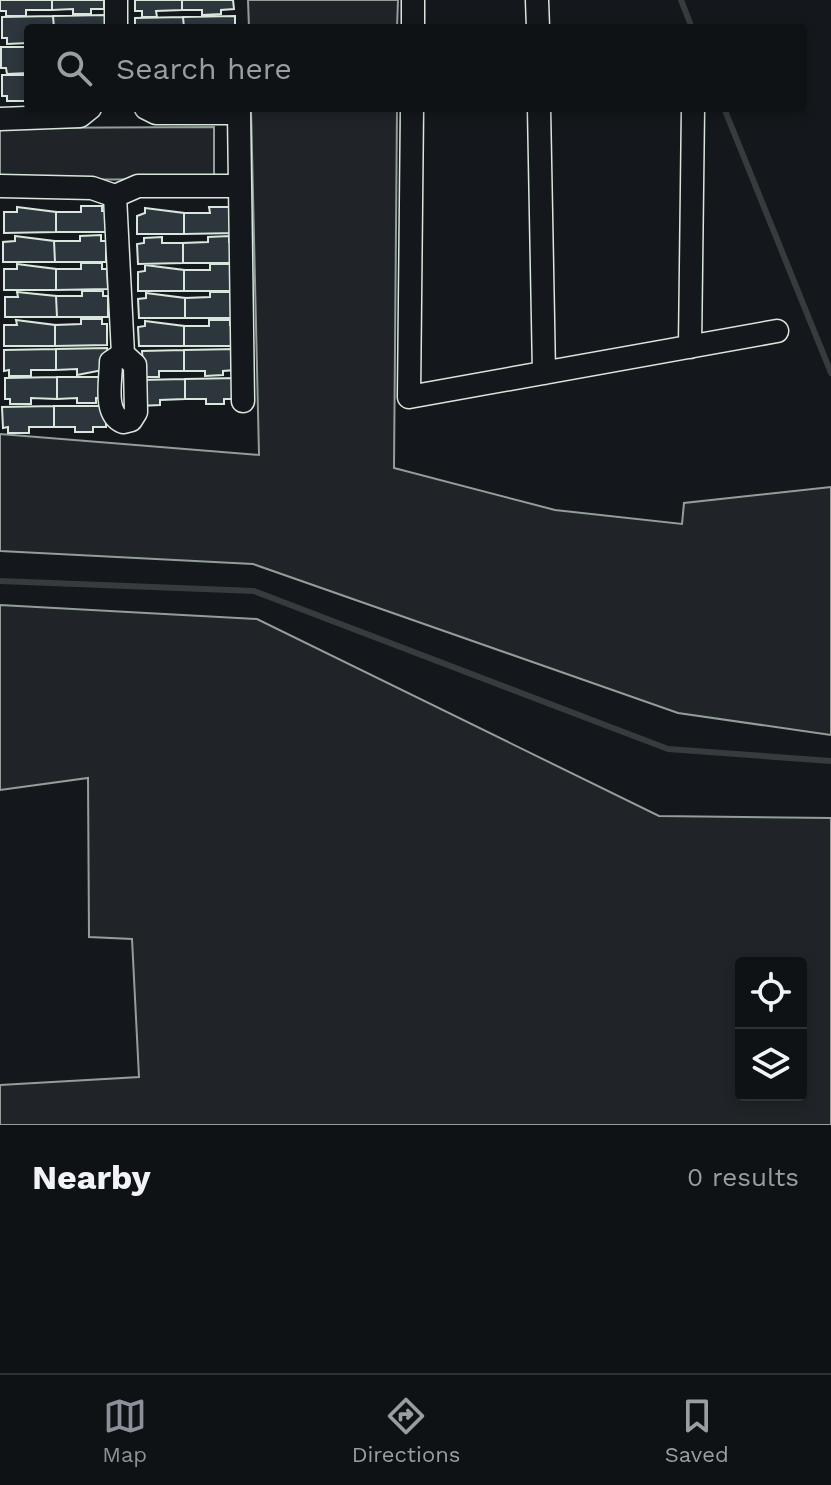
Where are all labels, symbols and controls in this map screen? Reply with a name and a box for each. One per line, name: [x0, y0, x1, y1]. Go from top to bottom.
search box: [24, 24, 807, 112]
icon: search: [52, 46, 96, 90]
text: Search here: [116, 51, 292, 86]
map controls: [735, 957, 807, 1101]
button: locate: [735, 957, 807, 1029]
button: layers: [735, 1029, 807, 1101]
text: Nearby: [32, 1157, 151, 1197]
text: 0 results: [687, 1162, 799, 1192]
tab: Map: [102, 1394, 147, 1467]
tab: Directions: [352, 1394, 460, 1467]
tab: Saved: [665, 1394, 729, 1467]

